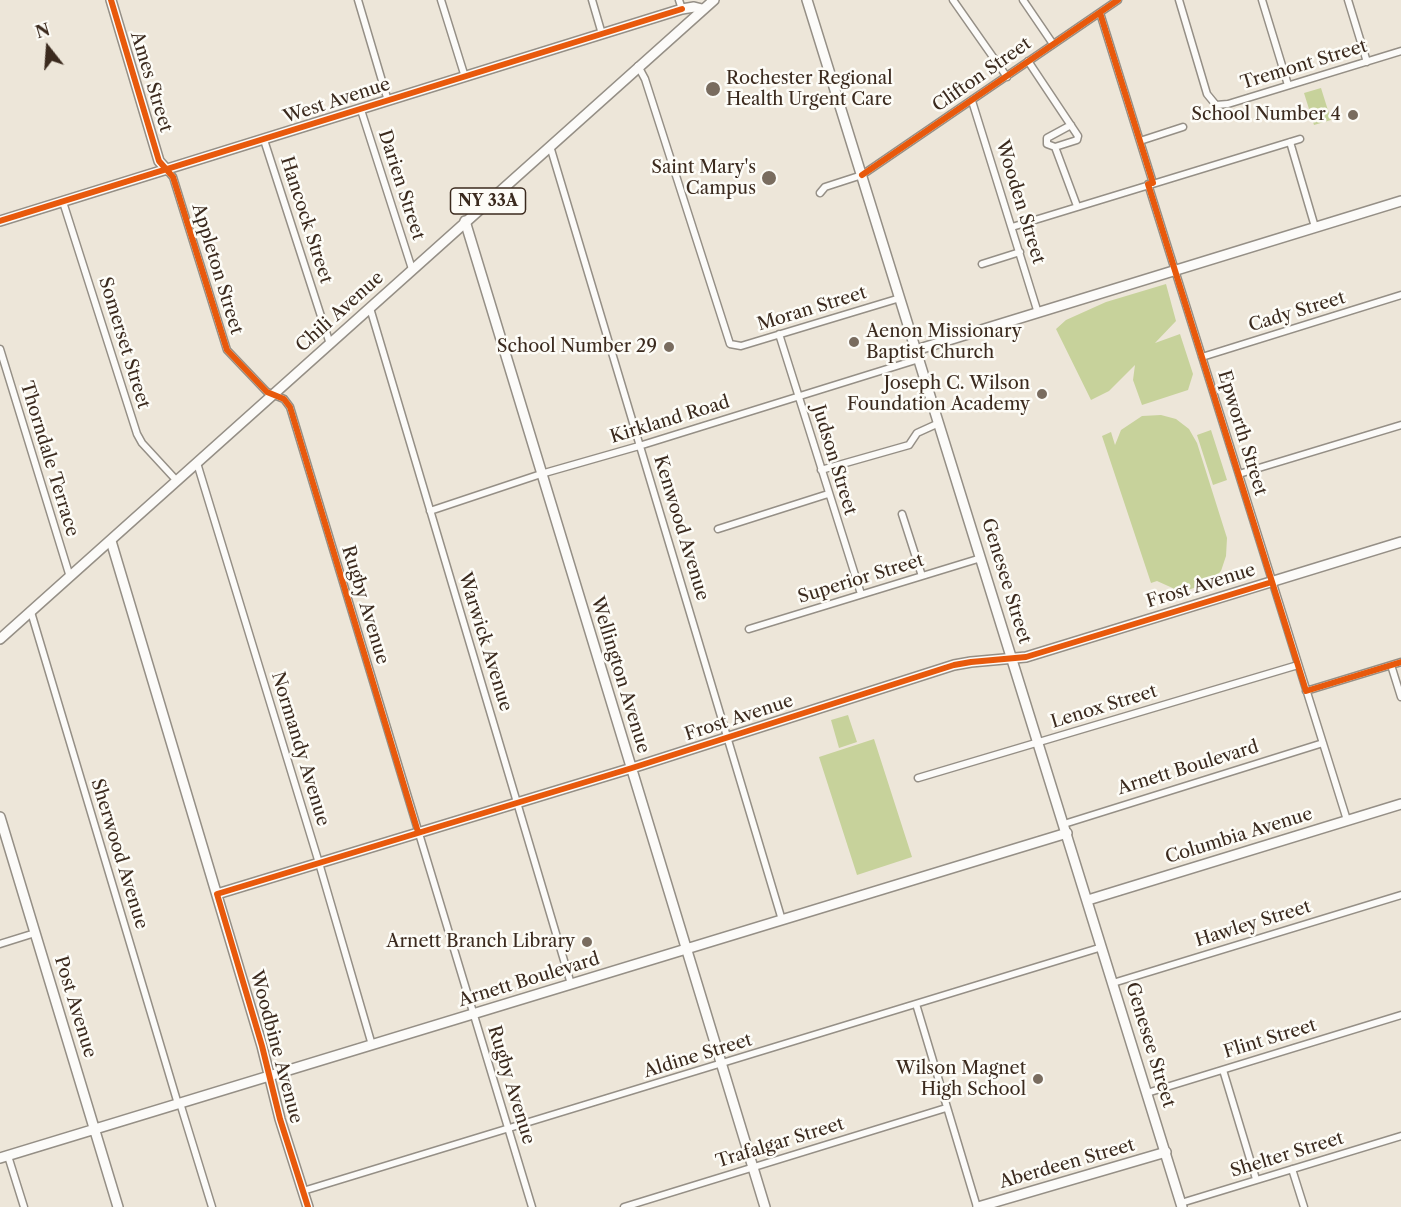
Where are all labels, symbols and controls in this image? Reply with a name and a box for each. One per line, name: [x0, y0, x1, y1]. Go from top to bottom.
north arrow: [18, 18, 78, 78]
text: N: [33, 19, 52, 42]
street label: Ames Street: [125, 29, 177, 135]
street label: Clifton Street: [929, 33, 1035, 117]
street label: Tremont Street: [1238, 36, 1370, 94]
place label: Rochester Regional Health Urgent Care: [726, 68, 893, 110]
street label: West Avenue: [281, 74, 393, 128]
marker: Rochester Regional Health Urgent Care: [704, 80, 722, 98]
place label: School Number 4: [1191, 104, 1341, 126]
marker: School Number 4: [1346, 108, 1360, 122]
street label: Darien Street: [373, 127, 429, 243]
street label: Wooden Street: [991, 137, 1049, 267]
street label: Hancock Street: [275, 154, 337, 286]
place label: Saint Mary's Campus: [651, 157, 756, 200]
marker: Saint Mary's Campus: [760, 169, 778, 187]
road number: NY 33A: [450, 188, 526, 214]
street label: Appleton Street: [187, 201, 247, 337]
street label: Chili Avenue: [292, 267, 388, 357]
street label: Somerset Street: [94, 275, 154, 411]
street label: Moran Street: [755, 282, 869, 336]
street label: Cady Street: [1246, 287, 1348, 337]
place label: Aenon Missionary Baptist Church: [866, 321, 1022, 364]
marker: Aenon Missionary Baptist Church: [847, 335, 861, 349]
place label: School Number 29: [497, 336, 657, 358]
marker: School Number 29: [662, 340, 676, 354]
street label: Epworth Street: [1213, 368, 1271, 498]
place label: Joseph C. Wilson Foundation Academy: [847, 373, 1030, 416]
street label: Thorndale Terrace: [15, 379, 83, 539]
marker: Joseph C. Wilson Foundation Academy: [1035, 387, 1049, 401]
street label: Kirkland Road: [608, 392, 732, 448]
street label: Judson Street: [807, 402, 861, 518]
street label: Kenwood Avenue: [649, 453, 713, 603]
street label: Genesee Street: [977, 516, 1035, 646]
street label: Rugby Avenue: [337, 543, 393, 667]
street label: Superior Street: [795, 550, 927, 608]
street label: Frost Avenue: [1144, 559, 1258, 613]
street label: Warwick Avenue: [454, 570, 516, 714]
street label: Wellington Avenue: [586, 594, 654, 756]
street label: Normandy Avenue: [266, 669, 334, 829]
street label: Lenox Street: [1048, 681, 1160, 733]
street label: Frost Avenue: [682, 690, 796, 746]
street label: Arnett Boulevard: [1115, 736, 1261, 800]
street label: Sherwood Avenue: [86, 776, 152, 932]
street label: Columbia Avenue: [1163, 803, 1315, 869]
street label: Hawley Street: [1192, 896, 1314, 952]
place label: Arnett Branch Library: [386, 931, 575, 953]
marker: Arnett Branch Library: [580, 935, 594, 949]
street label: Arnett Boulevard: [456, 948, 602, 1012]
street label: Post Avenue: [49, 953, 101, 1061]
street label: Woodbine Avenue: [245, 968, 307, 1126]
street label: Genesee Street: [1121, 980, 1179, 1110]
street label: Flint Street: [1221, 1015, 1319, 1063]
street label: Rugby Avenue: [483, 1023, 539, 1147]
street label: Aldine Street: [641, 1029, 755, 1083]
place label: Wilson Magnet High School: [896, 1058, 1026, 1100]
marker: Wilson Magnet High School: [1031, 1072, 1045, 1086]
street label: Trafalgar Street: [713, 1113, 847, 1173]
street label: Shelter Street: [1228, 1128, 1346, 1182]
street label: Aberdeen Street: [997, 1134, 1137, 1194]

